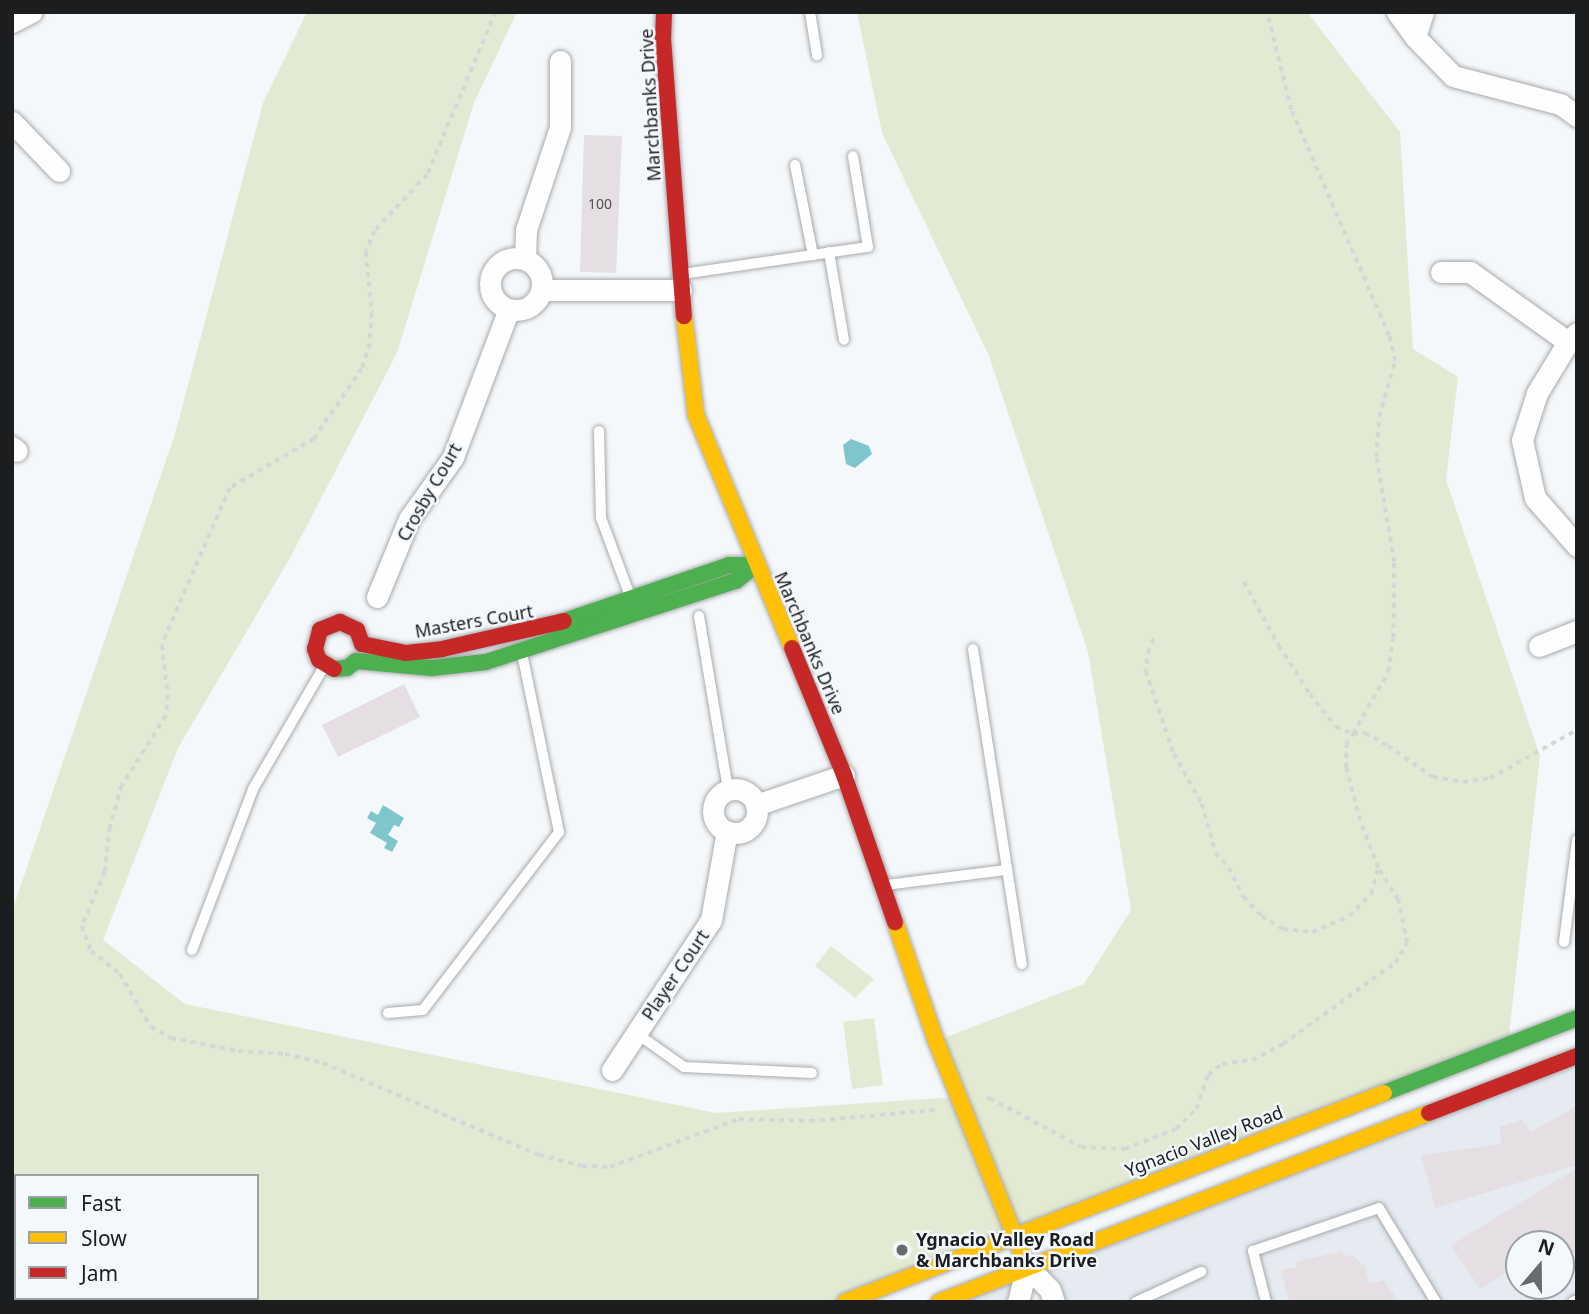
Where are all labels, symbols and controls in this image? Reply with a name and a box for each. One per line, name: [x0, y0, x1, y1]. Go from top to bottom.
street label: Marchbanks Drive: [635, 28, 665, 182]
house number: 100: [588, 196, 612, 212]
street label: Crosby Court: [392, 439, 466, 545]
street label: Marchbanks Drive: [770, 568, 850, 718]
street label: Masters Court: [413, 600, 535, 642]
street label: Player Court: [637, 926, 713, 1024]
street label: Ygnacio Valley Road: [1122, 1101, 1286, 1181]
legend: [14, 1174, 259, 1300]
text: Fast: [81, 1189, 121, 1217]
text: Slow: [81, 1224, 127, 1252]
place label: Ygnacio Valley Road & Marchbanks Drive: [916, 1229, 1097, 1272]
north arrow: [1505, 1230, 1575, 1300]
text: N: [1535, 1232, 1558, 1262]
marker: Ygnacio Valley Road & Marchbanks Drive: [894, 1242, 910, 1258]
text: Jam: [81, 1259, 118, 1287]

